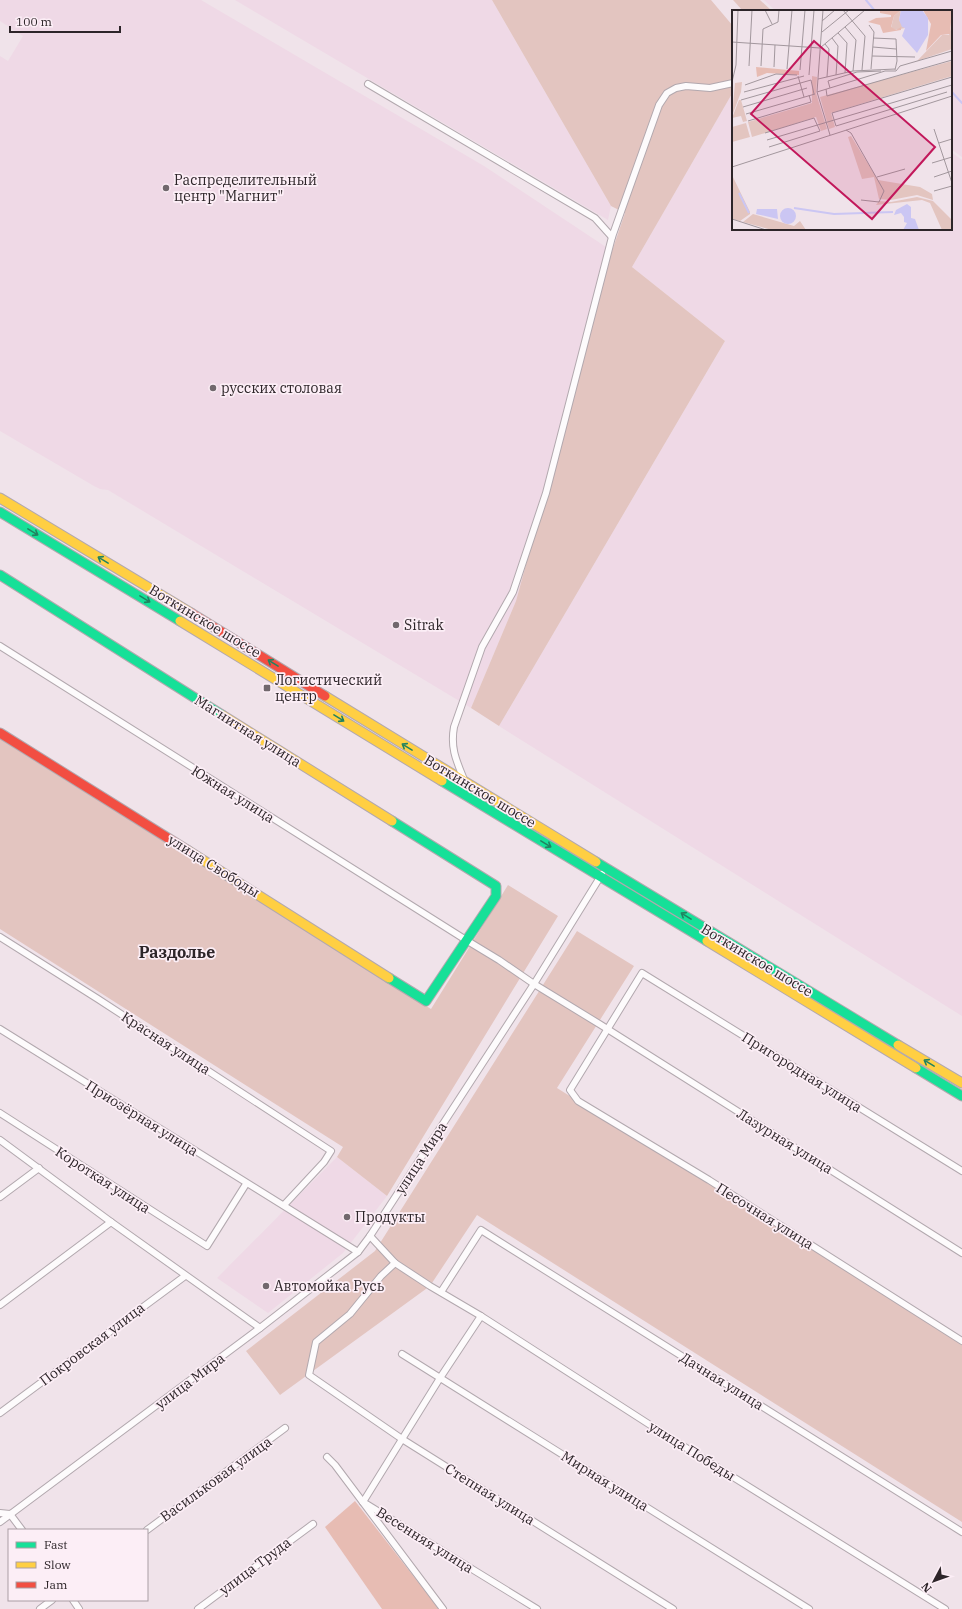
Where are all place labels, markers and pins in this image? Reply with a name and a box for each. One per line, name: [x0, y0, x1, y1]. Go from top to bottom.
place label: Распределительный центр "Магнит": [174, 171, 317, 205]
marker: Распределительный центр "Магнит": [161, 183, 171, 193]
place label: русских столовая: [221, 379, 342, 397]
marker: русских столовая: [208, 383, 218, 393]
place label: Sitrak: [404, 616, 444, 634]
marker: Sitrak: [391, 620, 401, 630]
place label: Логистический центр: [275, 671, 382, 705]
marker: Логистический центр: [262, 683, 272, 693]
place label: Продукты: [355, 1208, 425, 1226]
marker: Продукты: [342, 1212, 352, 1222]
place label: Автомойка Русь: [274, 1277, 385, 1295]
marker: Автомойка Русь: [261, 1281, 271, 1291]

